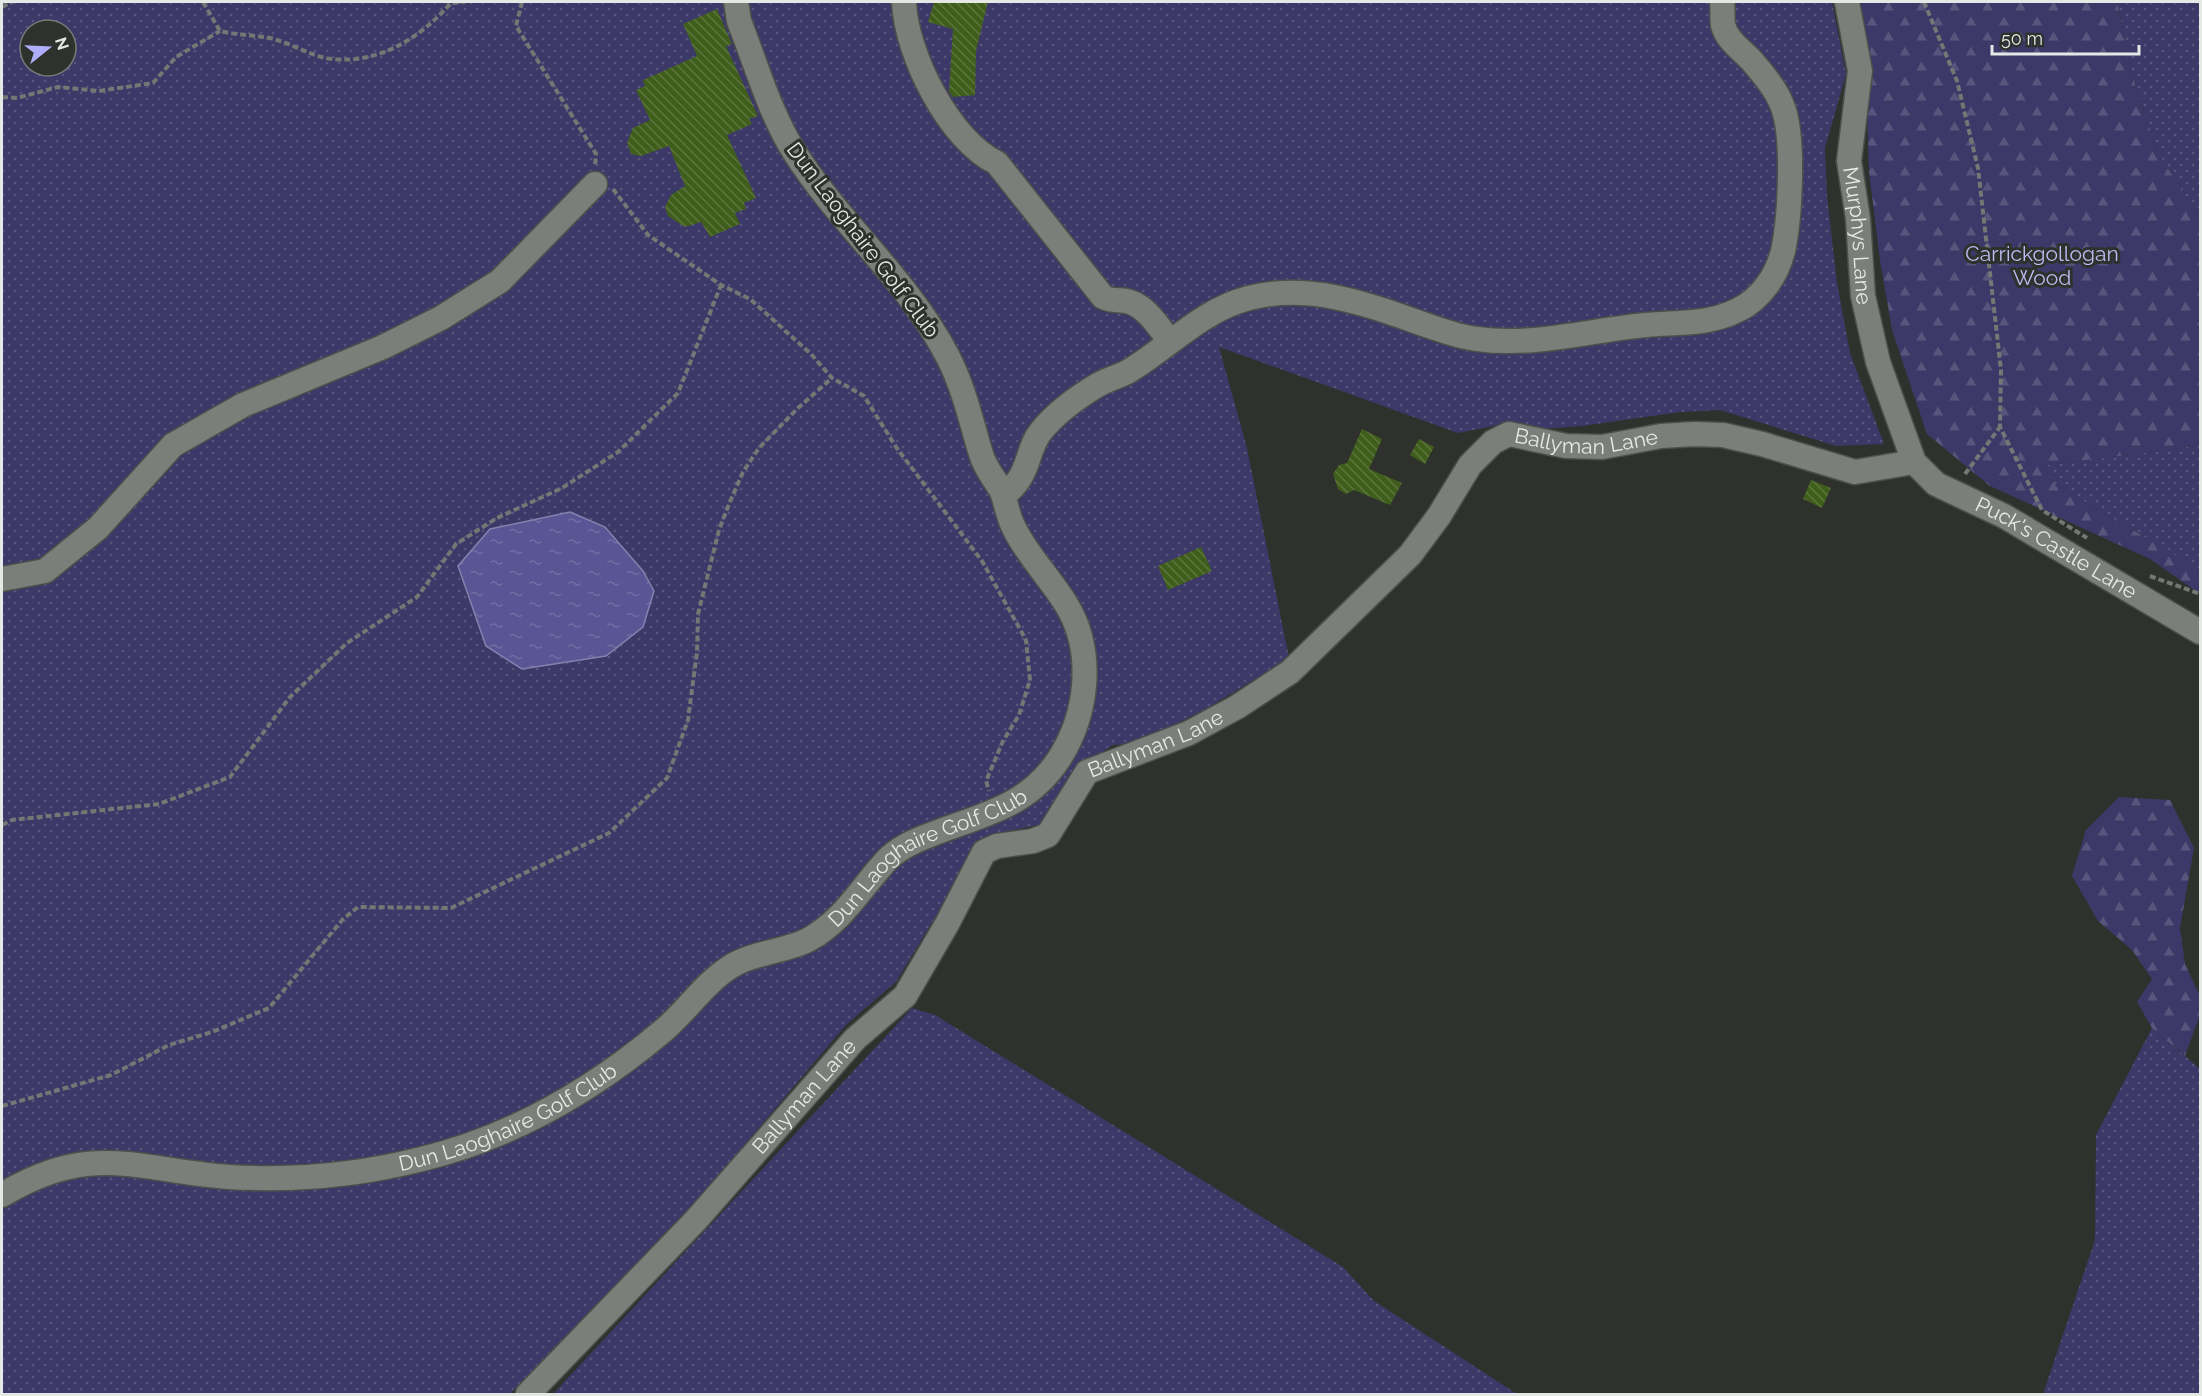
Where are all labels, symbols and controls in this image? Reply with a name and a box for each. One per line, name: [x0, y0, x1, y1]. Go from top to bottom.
north arrow: [18, 18, 78, 78]
scale bar: [1992, 18, 2139, 56]
text: 50 m: [2001, 28, 2043, 49]
text: N: [51, 35, 73, 52]
street label: Dun Laoghaire Golf Club: [782, 137, 945, 342]
street label: Murphys Lane: [1838, 165, 1878, 307]
park label: Carrickgollogan Wood: [1965, 241, 2119, 290]
street label: Ballyman Lane: [1513, 423, 1660, 459]
street label: Puck's Castle Lane: [1972, 491, 2142, 604]
street label: Ballyman Lane: [1084, 704, 1227, 783]
street label: Dun Laoghaire Golf Club: [823, 783, 1032, 932]
street label: Ballyman Lane: [747, 1034, 861, 1159]
street label: Dun Laoghaire Golf Club: [396, 1058, 622, 1176]

